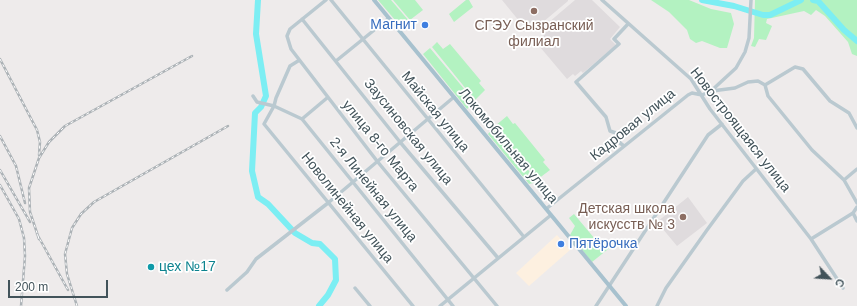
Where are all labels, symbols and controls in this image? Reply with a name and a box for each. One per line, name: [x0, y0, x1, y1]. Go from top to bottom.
marker: СГЭУ Сызранский филиал: [529, 6, 539, 16]
place label: Магнит: [370, 17, 417, 33]
place label: СГЭУ Сызранский филиал: [474, 18, 594, 50]
marker: Магнит: [420, 20, 430, 30]
street label: Новостроящаяся улица: [686, 64, 794, 196]
street label: Майская улица: [397, 68, 473, 156]
street label: Заусиновская улица: [360, 76, 456, 188]
street label: Локомобильная улица: [455, 85, 561, 207]
street label: Кадровая улица: [587, 86, 679, 164]
street label: улица 8-го Марта: [338, 97, 422, 195]
street label: 2-я Линейная улица: [326, 134, 420, 246]
street label: Новолинейная улица: [297, 149, 397, 267]
place label: Детская школа искусств № 3: [578, 201, 675, 234]
marker: Детская школа искусств № 3: [678, 212, 688, 222]
place label: Пятёрочка: [569, 236, 638, 252]
marker: Пятёрочка: [556, 239, 566, 249]
north arrow: [809, 258, 849, 298]
place label: цех №17: [159, 259, 216, 275]
marker: цех №17: [146, 262, 156, 272]
scale bar: [10, 272, 110, 298]
text: С: [833, 277, 847, 289]
text: 200 m: [15, 280, 48, 294]

